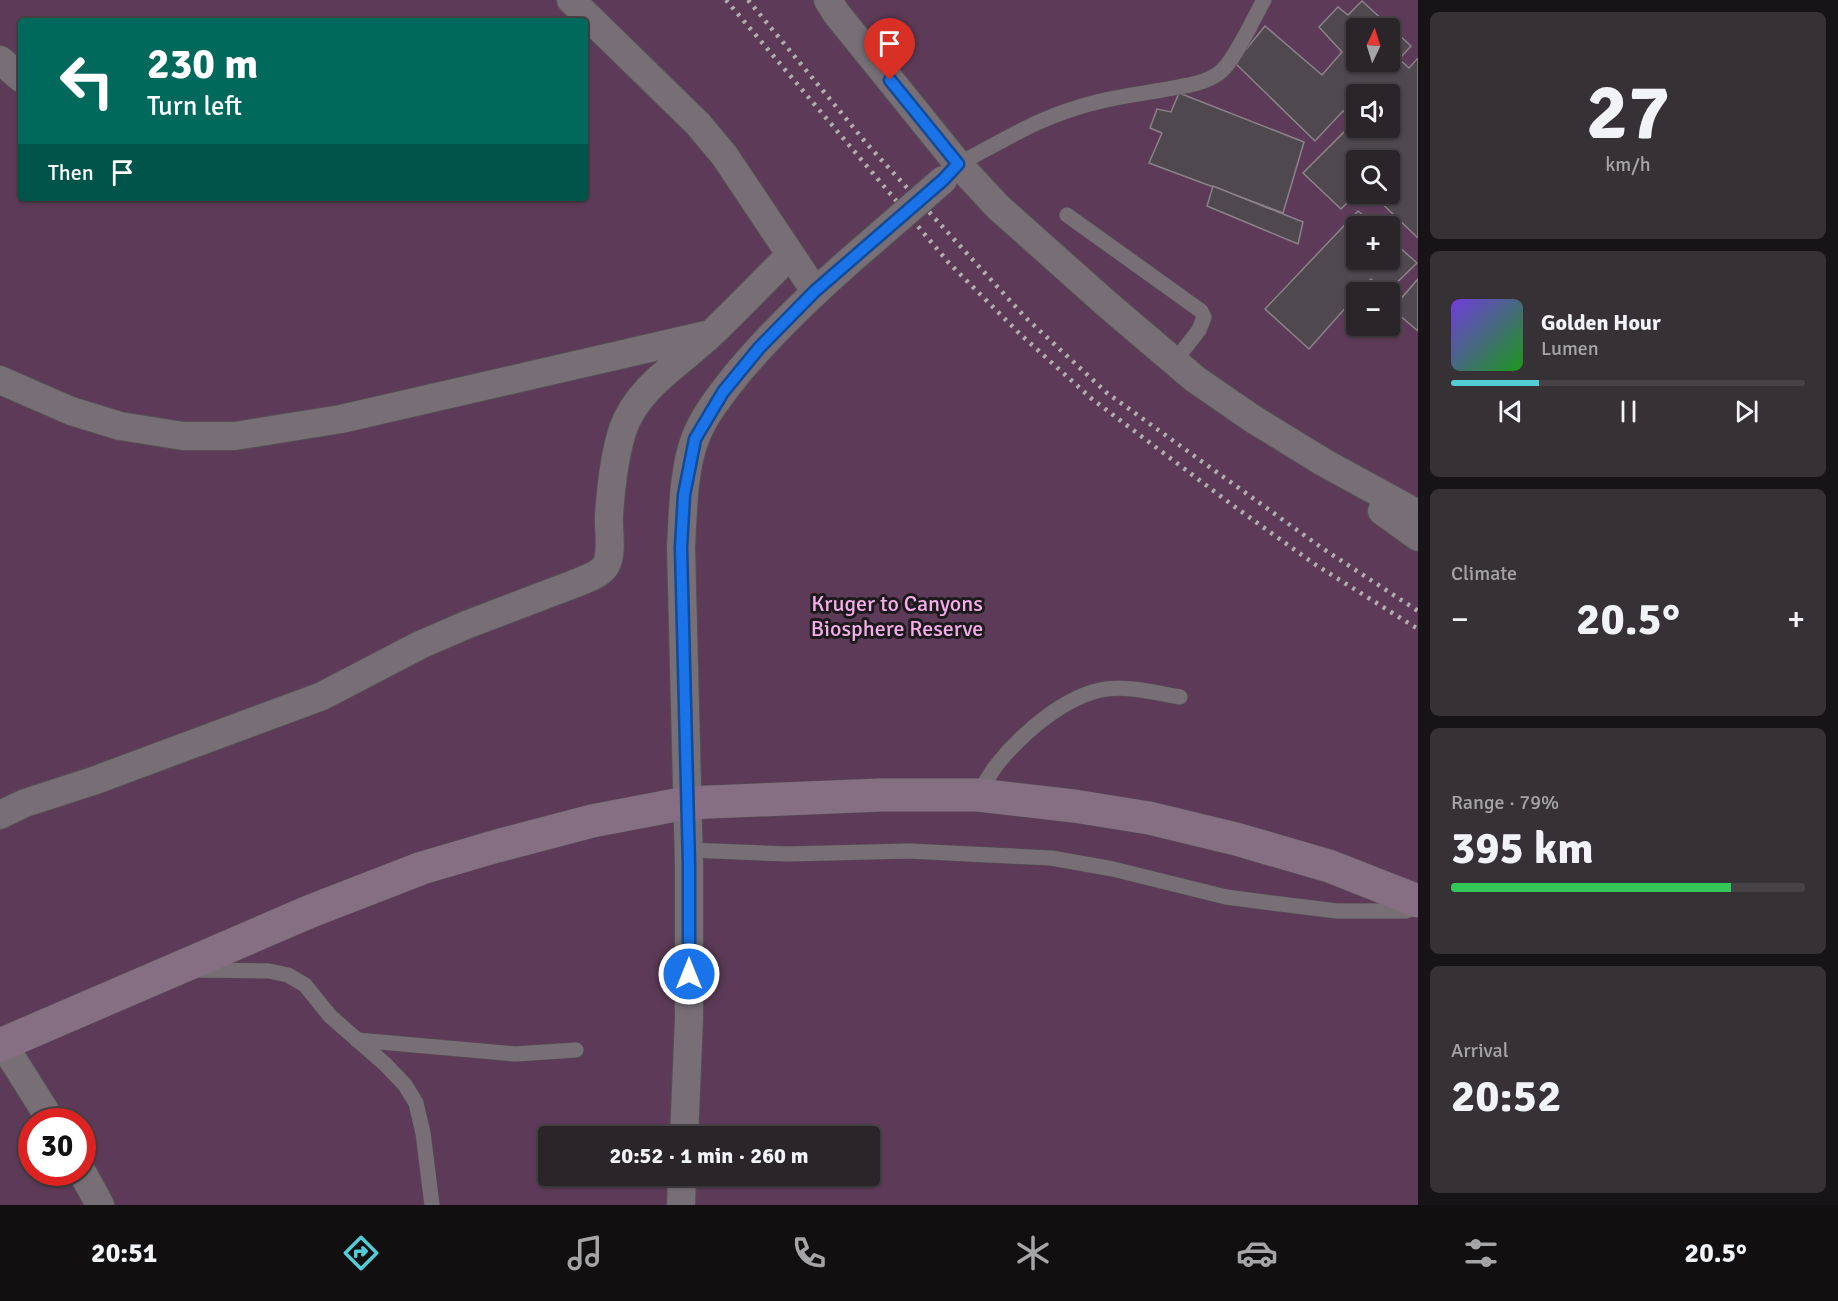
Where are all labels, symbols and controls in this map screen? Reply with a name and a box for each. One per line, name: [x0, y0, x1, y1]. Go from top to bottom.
pin: [864, 18, 915, 80]
north arrow: [1346, 18, 1400, 72]
map controls: [1346, 18, 1400, 336]
icon: arrive: [873, 27, 906, 60]
text: 230 m: [147, 39, 258, 90]
icon: left: [48, 42, 126, 120]
text: 27: [1586, 65, 1670, 161]
button: sound: [1346, 84, 1400, 138]
text: Turn left: [147, 90, 242, 123]
button: search: [1346, 150, 1400, 204]
text: km/h: [1605, 152, 1651, 177]
icon: arrive: [106, 156, 139, 189]
text: Then: [48, 159, 94, 186]
button: +: [1346, 216, 1400, 270]
button: −: [1346, 282, 1400, 336]
text: Golden Hour: [1541, 309, 1661, 336]
text: Lumen: [1541, 336, 1599, 361]
icon: previous: [1494, 395, 1527, 428]
icon: pause: [1612, 395, 1645, 428]
icon: next: [1730, 395, 1763, 428]
text: Climate: [1451, 561, 1517, 586]
park label: Kruger to Canyons Biosphere Reserve: [811, 590, 983, 642]
text: 20.5°: [1576, 592, 1680, 647]
text: −: [1451, 599, 1469, 640]
text: +: [1787, 599, 1805, 640]
text: Range · 79%: [1451, 790, 1559, 815]
text: 395 km: [1451, 821, 1594, 876]
position arrow: [657, 942, 721, 1006]
text: Arrival: [1451, 1038, 1509, 1063]
text: 20:52: [1451, 1069, 1561, 1124]
speed limit sign: 30: [18, 1108, 96, 1186]
text: 20:52 · 1 min · 260 m: [609, 1142, 809, 1169]
icon: directions: [340, 1232, 382, 1274]
icon: music: [564, 1232, 606, 1274]
icon: phone: [788, 1232, 830, 1274]
icon: climate: [1012, 1232, 1054, 1274]
icon: car: [1236, 1232, 1278, 1274]
icon: filters: [1460, 1232, 1502, 1274]
text: 20:51: [91, 1237, 157, 1270]
text: 20.5°: [1685, 1237, 1747, 1270]

